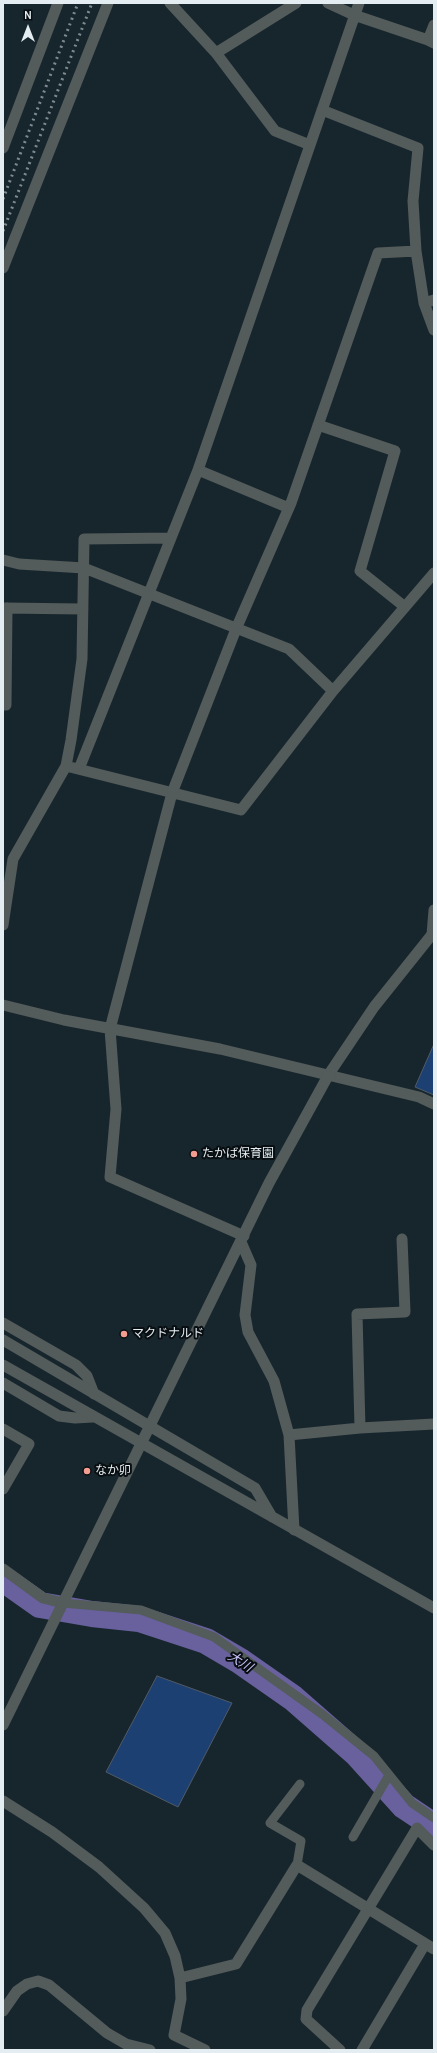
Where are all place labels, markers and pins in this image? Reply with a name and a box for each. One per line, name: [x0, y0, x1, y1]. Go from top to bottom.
place label: たかば保育園: [202, 1147, 274, 1161]
marker: たかば保育園: [189, 1149, 199, 1159]
place label: マクドナルド: [132, 1327, 204, 1341]
marker: マクドナルド: [119, 1329, 129, 1339]
place label: なか卯: [95, 1464, 131, 1478]
marker: なか卯: [82, 1466, 92, 1476]

